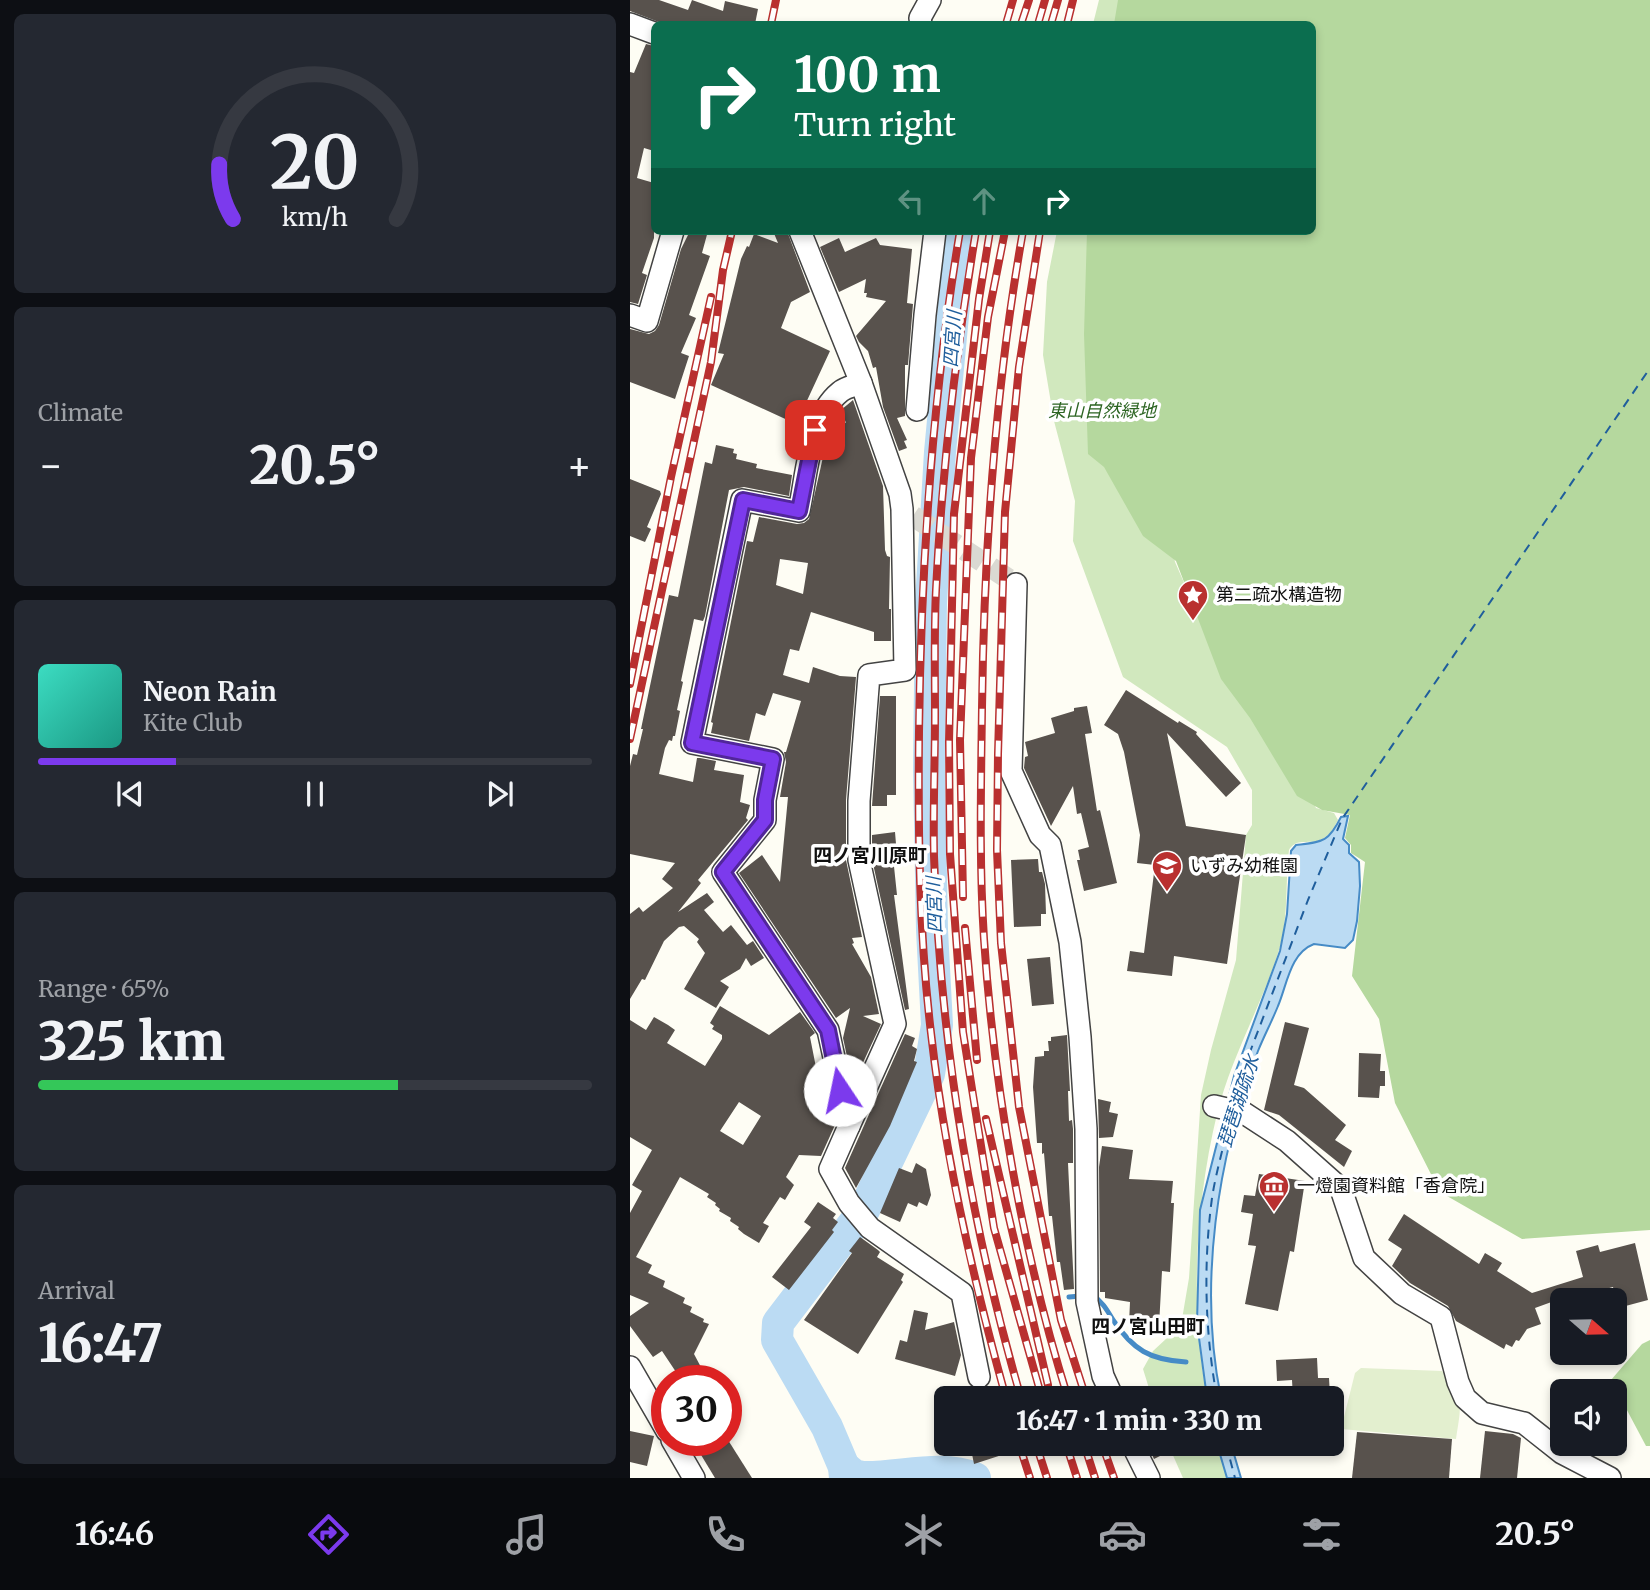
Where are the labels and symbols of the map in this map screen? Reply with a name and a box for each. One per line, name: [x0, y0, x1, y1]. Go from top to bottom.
water label: 四宮川: [938, 308, 966, 368]
park label: 東山自然緑地: [1048, 399, 1158, 422]
pin: [785, 400, 845, 460]
place icon: 第二疏水構造物: [1176, 578, 1210, 622]
place label: 第二疏水構造物: [1216, 583, 1342, 606]
district label: 四ノ宮川原町: [813, 843, 927, 867]
school or university icon: いずみ幼稚園: [1150, 849, 1184, 893]
place label: いずみ幼稚園: [1190, 854, 1298, 877]
water label: 四宮川: [921, 874, 947, 934]
water label: 琵琶湖疏水: [1212, 1050, 1265, 1150]
position arrow: [803, 1053, 877, 1127]
museum icon: 一燈園資料館「香倉院」: [1257, 1169, 1291, 1213]
place label: 一燈園資料館「香倉院」: [1297, 1174, 1495, 1197]
north arrow: [1550, 1288, 1628, 1365]
district label: 四ノ宮山田町: [1091, 1314, 1205, 1338]
speed limit sign: 30: [651, 1365, 742, 1456]

